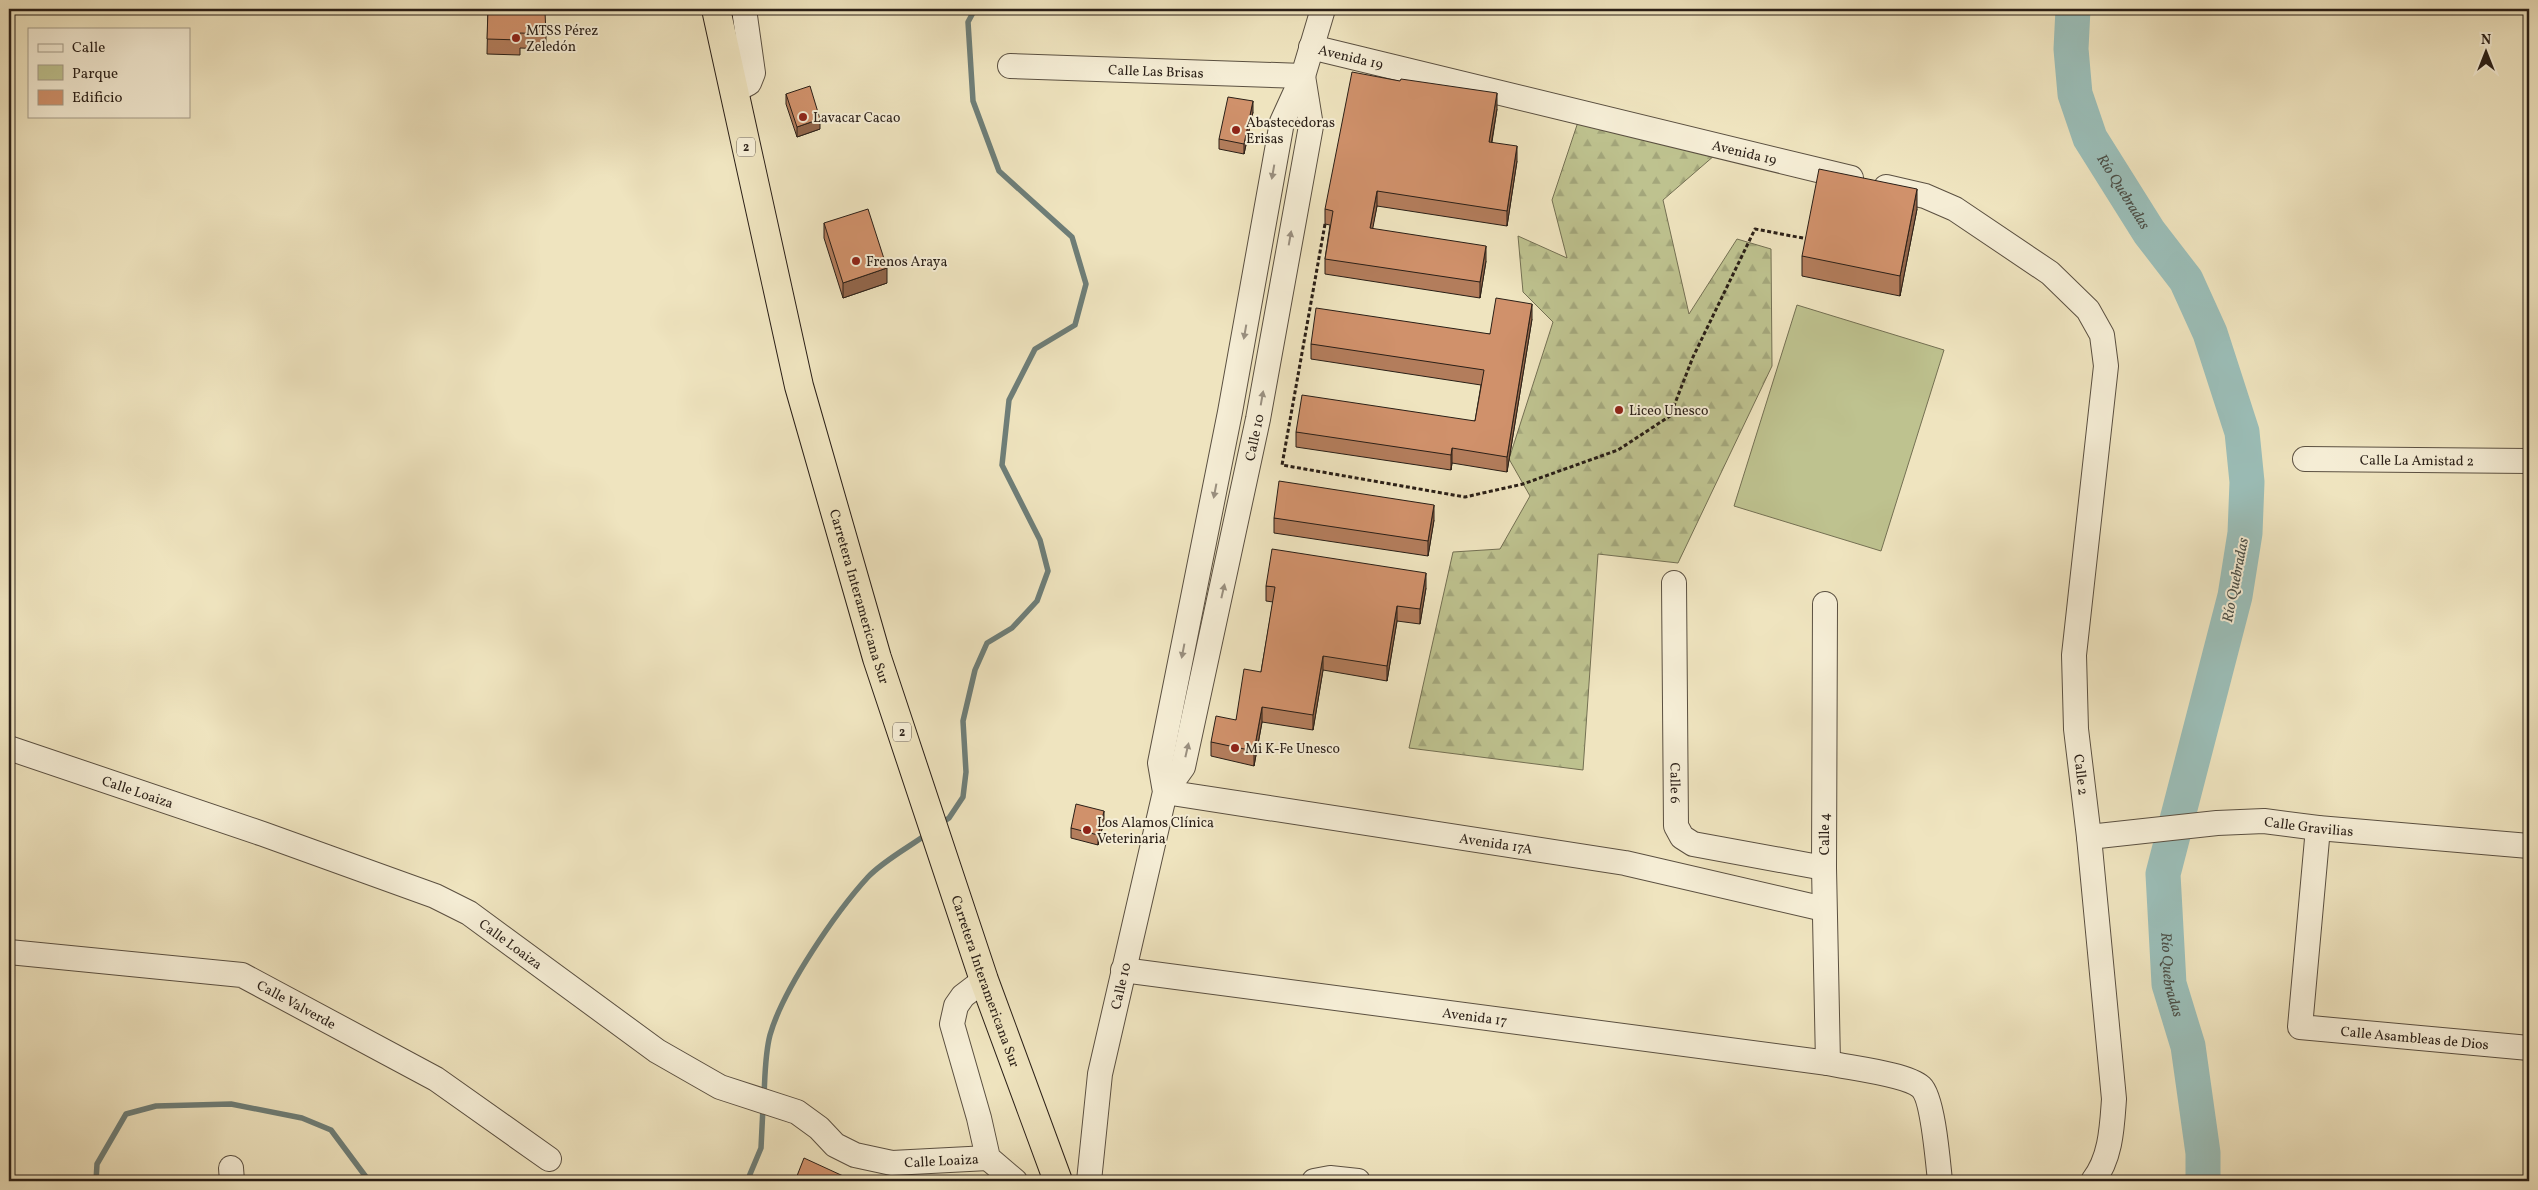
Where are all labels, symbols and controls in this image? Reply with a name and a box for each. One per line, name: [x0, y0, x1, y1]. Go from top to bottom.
place label: MTSS Pérez Zeledón: [526, 22, 598, 57]
legend: [28, 28, 190, 118]
north arrow: [2460, 28, 2510, 78]
text: N: [2481, 31, 2491, 50]
marker: MTSS Pérez Zeledón: [510, 32, 522, 44]
text: Calle: [72, 38, 105, 59]
street label: Avenida 19: [1316, 41, 1385, 75]
street label: Calle Las Brisas: [1108, 61, 1204, 84]
text: Parque: [72, 64, 118, 85]
text: Edificio: [72, 88, 123, 109]
place label: Lavacar Cacao: [813, 109, 900, 128]
marker: Lavacar Cacao: [797, 111, 809, 123]
place label: Abastecedoras Erisas: [1246, 114, 1335, 149]
marker: Abastecedoras Erisas: [1230, 124, 1242, 136]
street label: Avenida 19: [1710, 137, 1778, 171]
road number: 2: [737, 138, 755, 156]
water label: Río Quebradas: [2091, 151, 2154, 235]
one-way arrow: [1269, 164, 1277, 180]
one-way arrow: [1286, 230, 1294, 245]
place label: Frenos Araya: [866, 253, 947, 272]
marker: Frenos Araya: [850, 255, 862, 267]
one-way arrow: [1240, 324, 1248, 340]
one-way arrow: [1258, 389, 1266, 405]
place label: Liceo Unesco: [1629, 402, 1708, 421]
marker: Liceo Unesco: [1613, 404, 1625, 416]
street label: Calle 10: [1241, 413, 1270, 463]
street label: Calle La Amistad 2: [2360, 451, 2474, 472]
one-way arrow: [1210, 484, 1218, 500]
street label: Carretera Interamericana Sur: [824, 507, 893, 687]
water label: Río Quebradas: [2218, 536, 2255, 624]
one-way arrow: [1219, 584, 1227, 599]
one-way arrow: [1179, 643, 1187, 658]
road number: 2: [893, 722, 911, 742]
place label: Mi K-Fe Unesco: [1245, 740, 1340, 759]
one-way arrow: [1183, 742, 1191, 757]
marker: Mi K-Fe Unesco: [1229, 742, 1241, 754]
street label: Calle 2: [2068, 753, 2092, 797]
street label: Calle 6: [1664, 762, 1684, 804]
street label: Calle Loaiza: [99, 772, 176, 814]
street label: Calle 4: [1816, 813, 1835, 855]
street label: Calle Gravilias: [2263, 813, 2354, 842]
place label: Los Alamos Clínica Veterinaria: [1097, 814, 1214, 849]
marker: Los Alamos Clínica Veterinaria: [1081, 824, 1093, 836]
street label: Avenida 17A: [1458, 830, 1534, 860]
street label: Carretera Interamericana Sur: [946, 893, 1023, 1071]
street label: Calle Loaiza: [474, 915, 546, 975]
water label: Río Quebradas: [2154, 932, 2188, 1020]
street label: Calle 10: [1107, 961, 1136, 1012]
street label: Calle Valverde: [253, 977, 339, 1035]
street label: Avenida 17: [1441, 1004, 1509, 1032]
street label: Calle Asambleas de Dios: [2340, 1023, 2489, 1055]
street label: Calle Loaiza: [904, 1150, 979, 1173]

